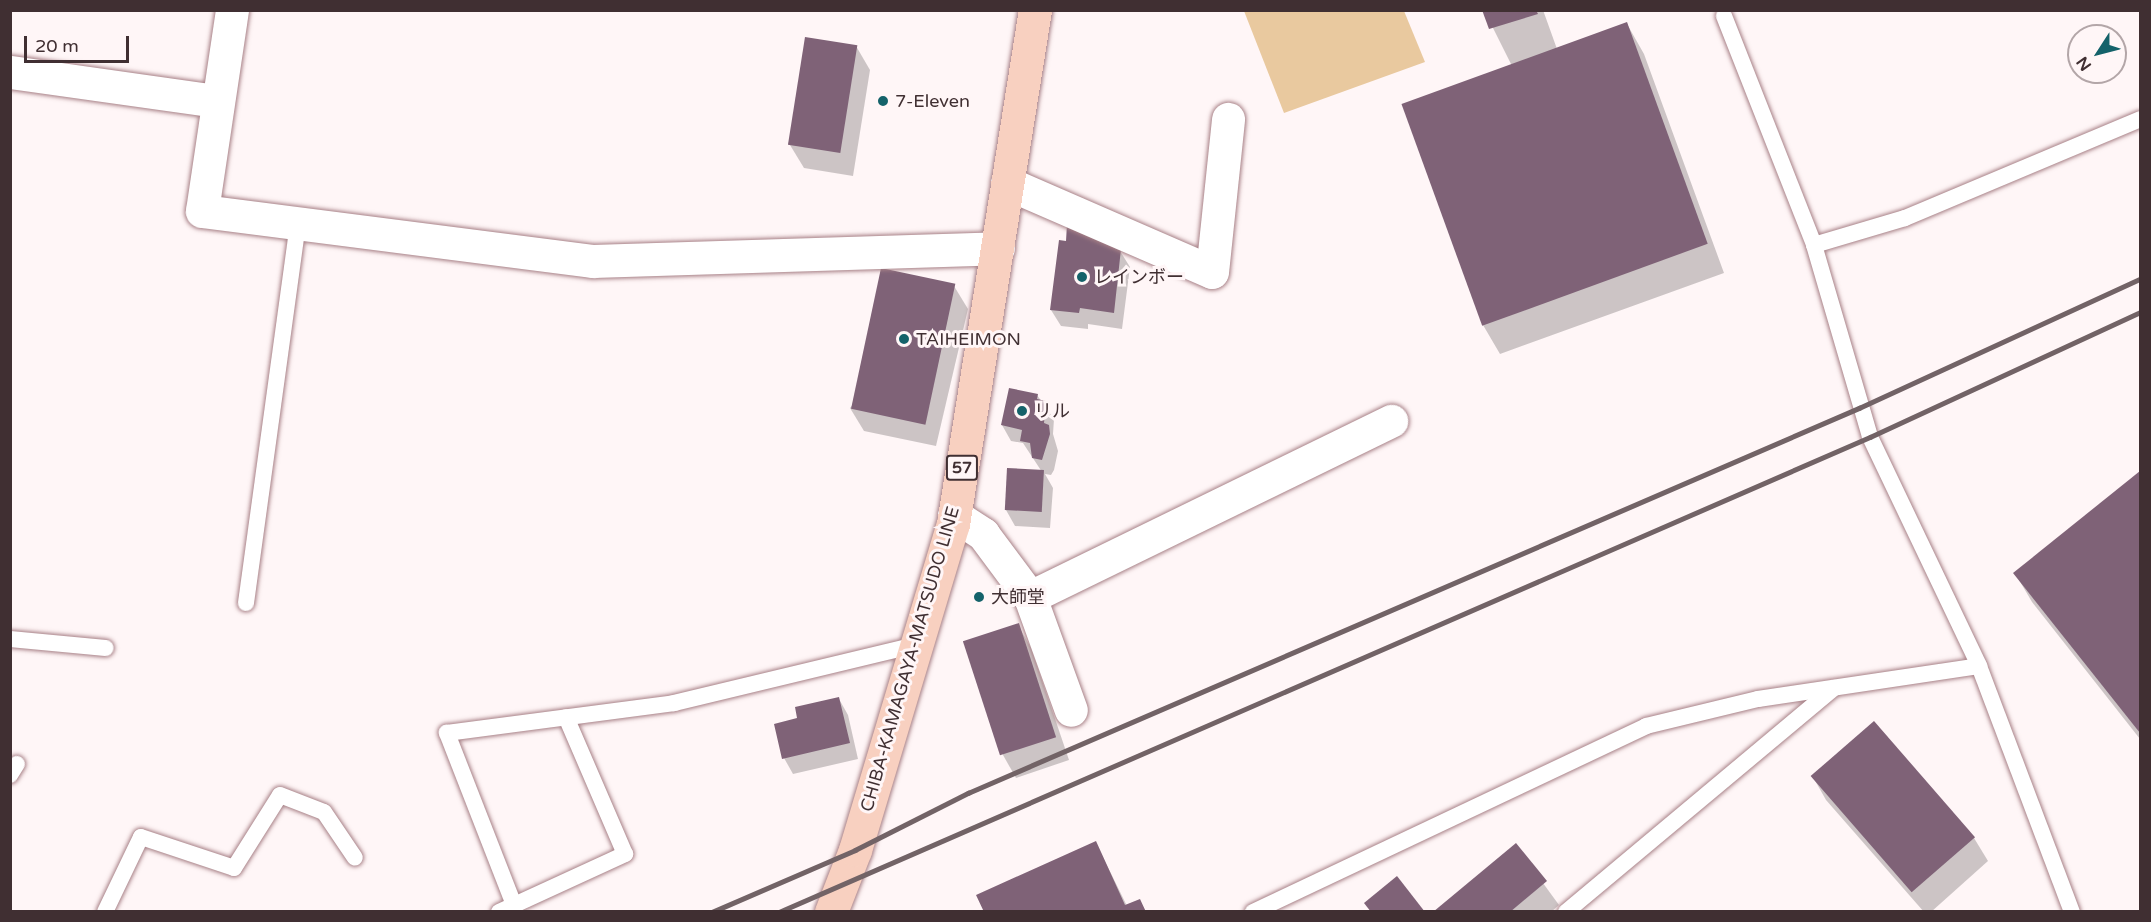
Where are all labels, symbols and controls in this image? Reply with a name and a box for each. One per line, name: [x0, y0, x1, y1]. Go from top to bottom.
scale bar: [27, 24, 132, 62]
north arrow: [2067, 24, 2127, 84]
text: 20 m: [35, 35, 79, 57]
text: N: [2072, 52, 2096, 74]
place label: 7-Eleven: [895, 90, 970, 112]
marker: 7-Eleven: [876, 94, 890, 108]
place label: レインボー: [1094, 266, 1184, 288]
marker: レインボー: [1075, 270, 1089, 284]
place label: TAIHEIMON: [916, 328, 1021, 350]
marker: TAIHEIMON: [897, 332, 911, 346]
place label: リル: [1034, 400, 1070, 422]
marker: リル: [1015, 404, 1029, 418]
road number: 57: [946, 455, 978, 481]
street label: CHIBA-KAMAGAYA-MATSUDO LINE: [856, 504, 964, 814]
place label: 大師堂: [991, 586, 1045, 608]
marker: 大師堂: [972, 590, 986, 604]

